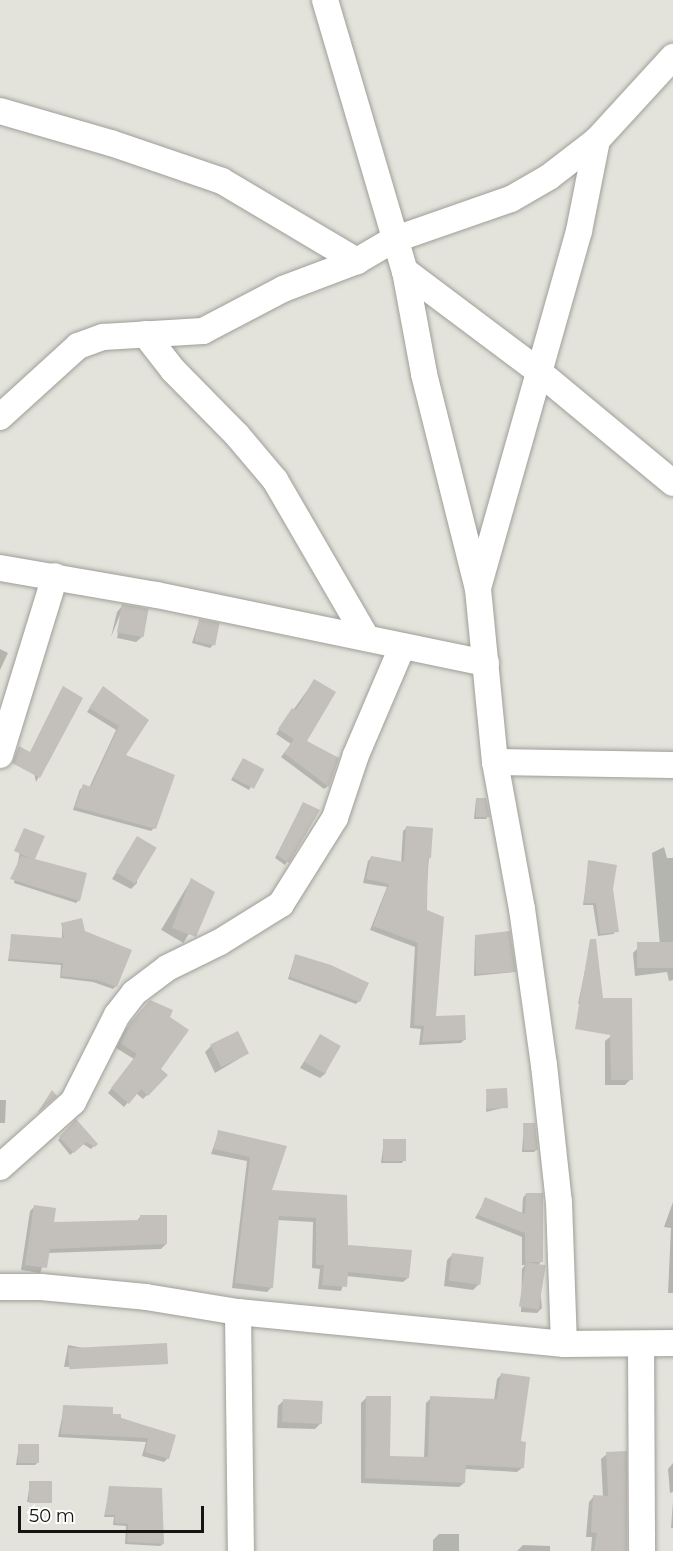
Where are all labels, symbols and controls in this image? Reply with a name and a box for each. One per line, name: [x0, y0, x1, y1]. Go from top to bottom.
scale bar: [21, 1494, 207, 1532]
text: 50 m: [29, 1505, 75, 1527]

